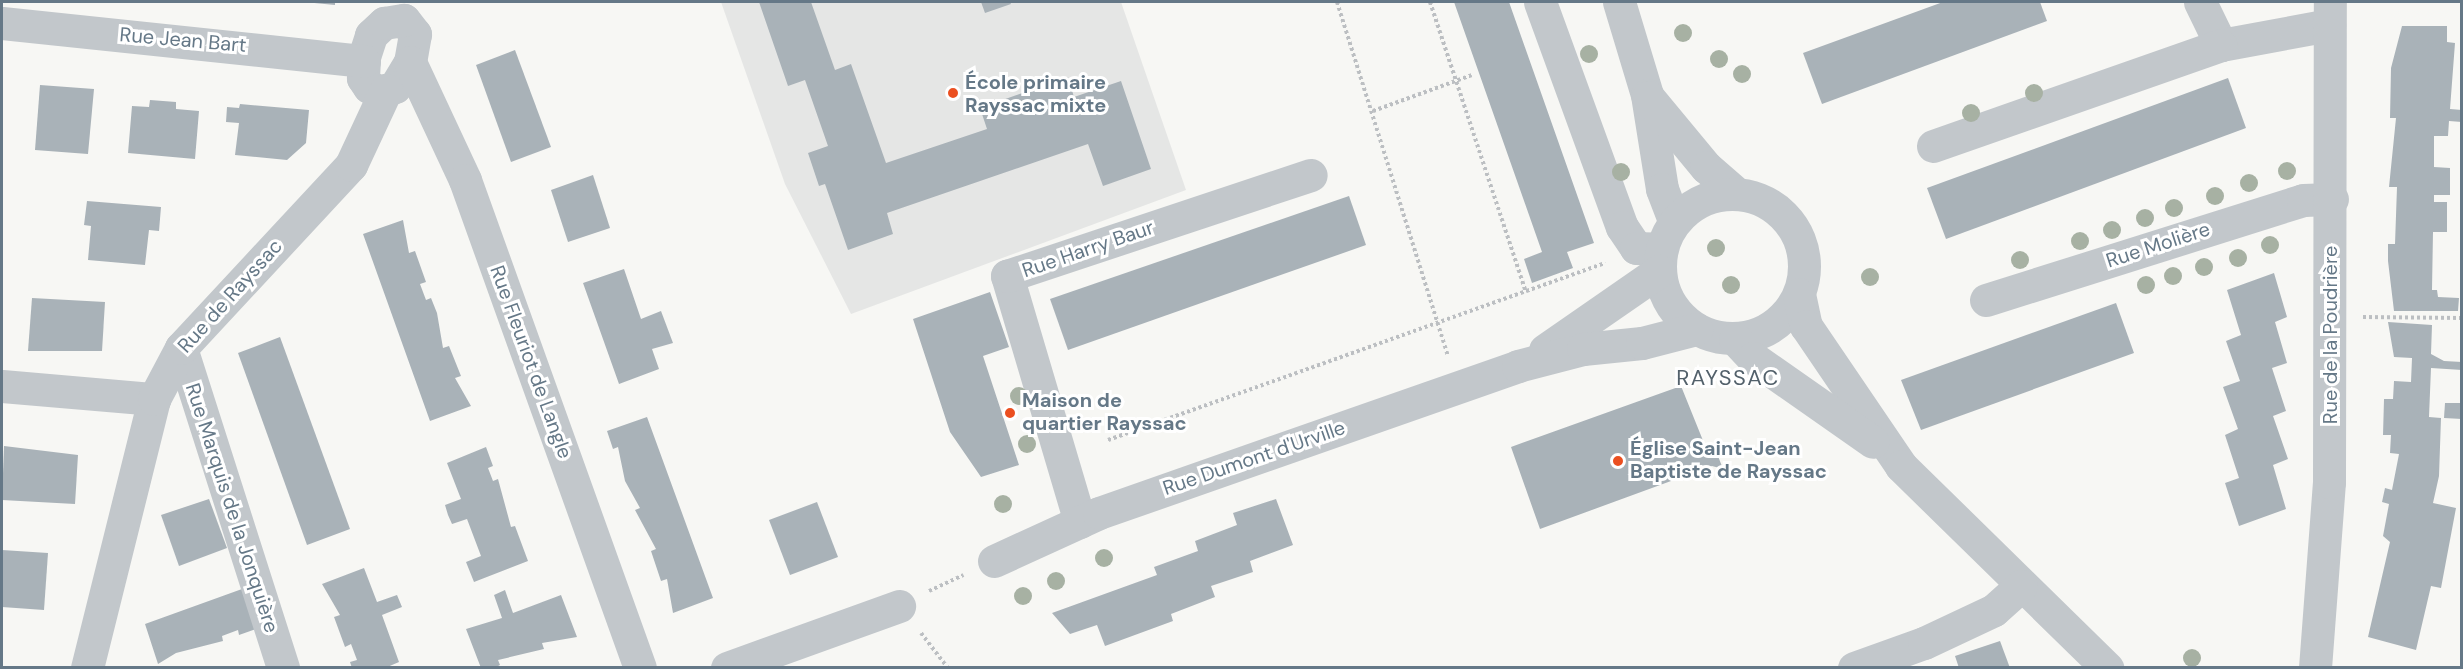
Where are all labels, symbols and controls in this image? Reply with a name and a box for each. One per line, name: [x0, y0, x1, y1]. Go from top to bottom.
street label: Rue Jean Bart: [119, 22, 247, 58]
place label: École primaire Rayssac mixte: [965, 70, 1106, 117]
marker: École primaire Rayssac mixte: [946, 86, 960, 100]
street label: Rue Harry Baur: [1019, 215, 1157, 283]
street label: Rue Molière: [2103, 217, 2213, 273]
street label: Rue de Rayssac: [173, 234, 287, 358]
street label: Rue de la Poudrière: [2318, 246, 2342, 424]
street label: Rue Fleuriot de Langle: [485, 262, 577, 462]
district label: RAYSSAC: [1676, 365, 1780, 391]
street label: Rue Marquis de la Jonquière: [180, 380, 284, 636]
place label: Maison de quartier Rayssac: [1022, 389, 1187, 436]
marker: Maison de quartier Rayssac: [1003, 406, 1017, 420]
street label: Rue Dumont d'Urville: [1160, 415, 1348, 501]
place label: Église Saint-Jean Baptiste de Rayssac: [1630, 437, 1827, 484]
marker: Église Saint-Jean Baptiste de Rayssac: [1611, 454, 1625, 468]

